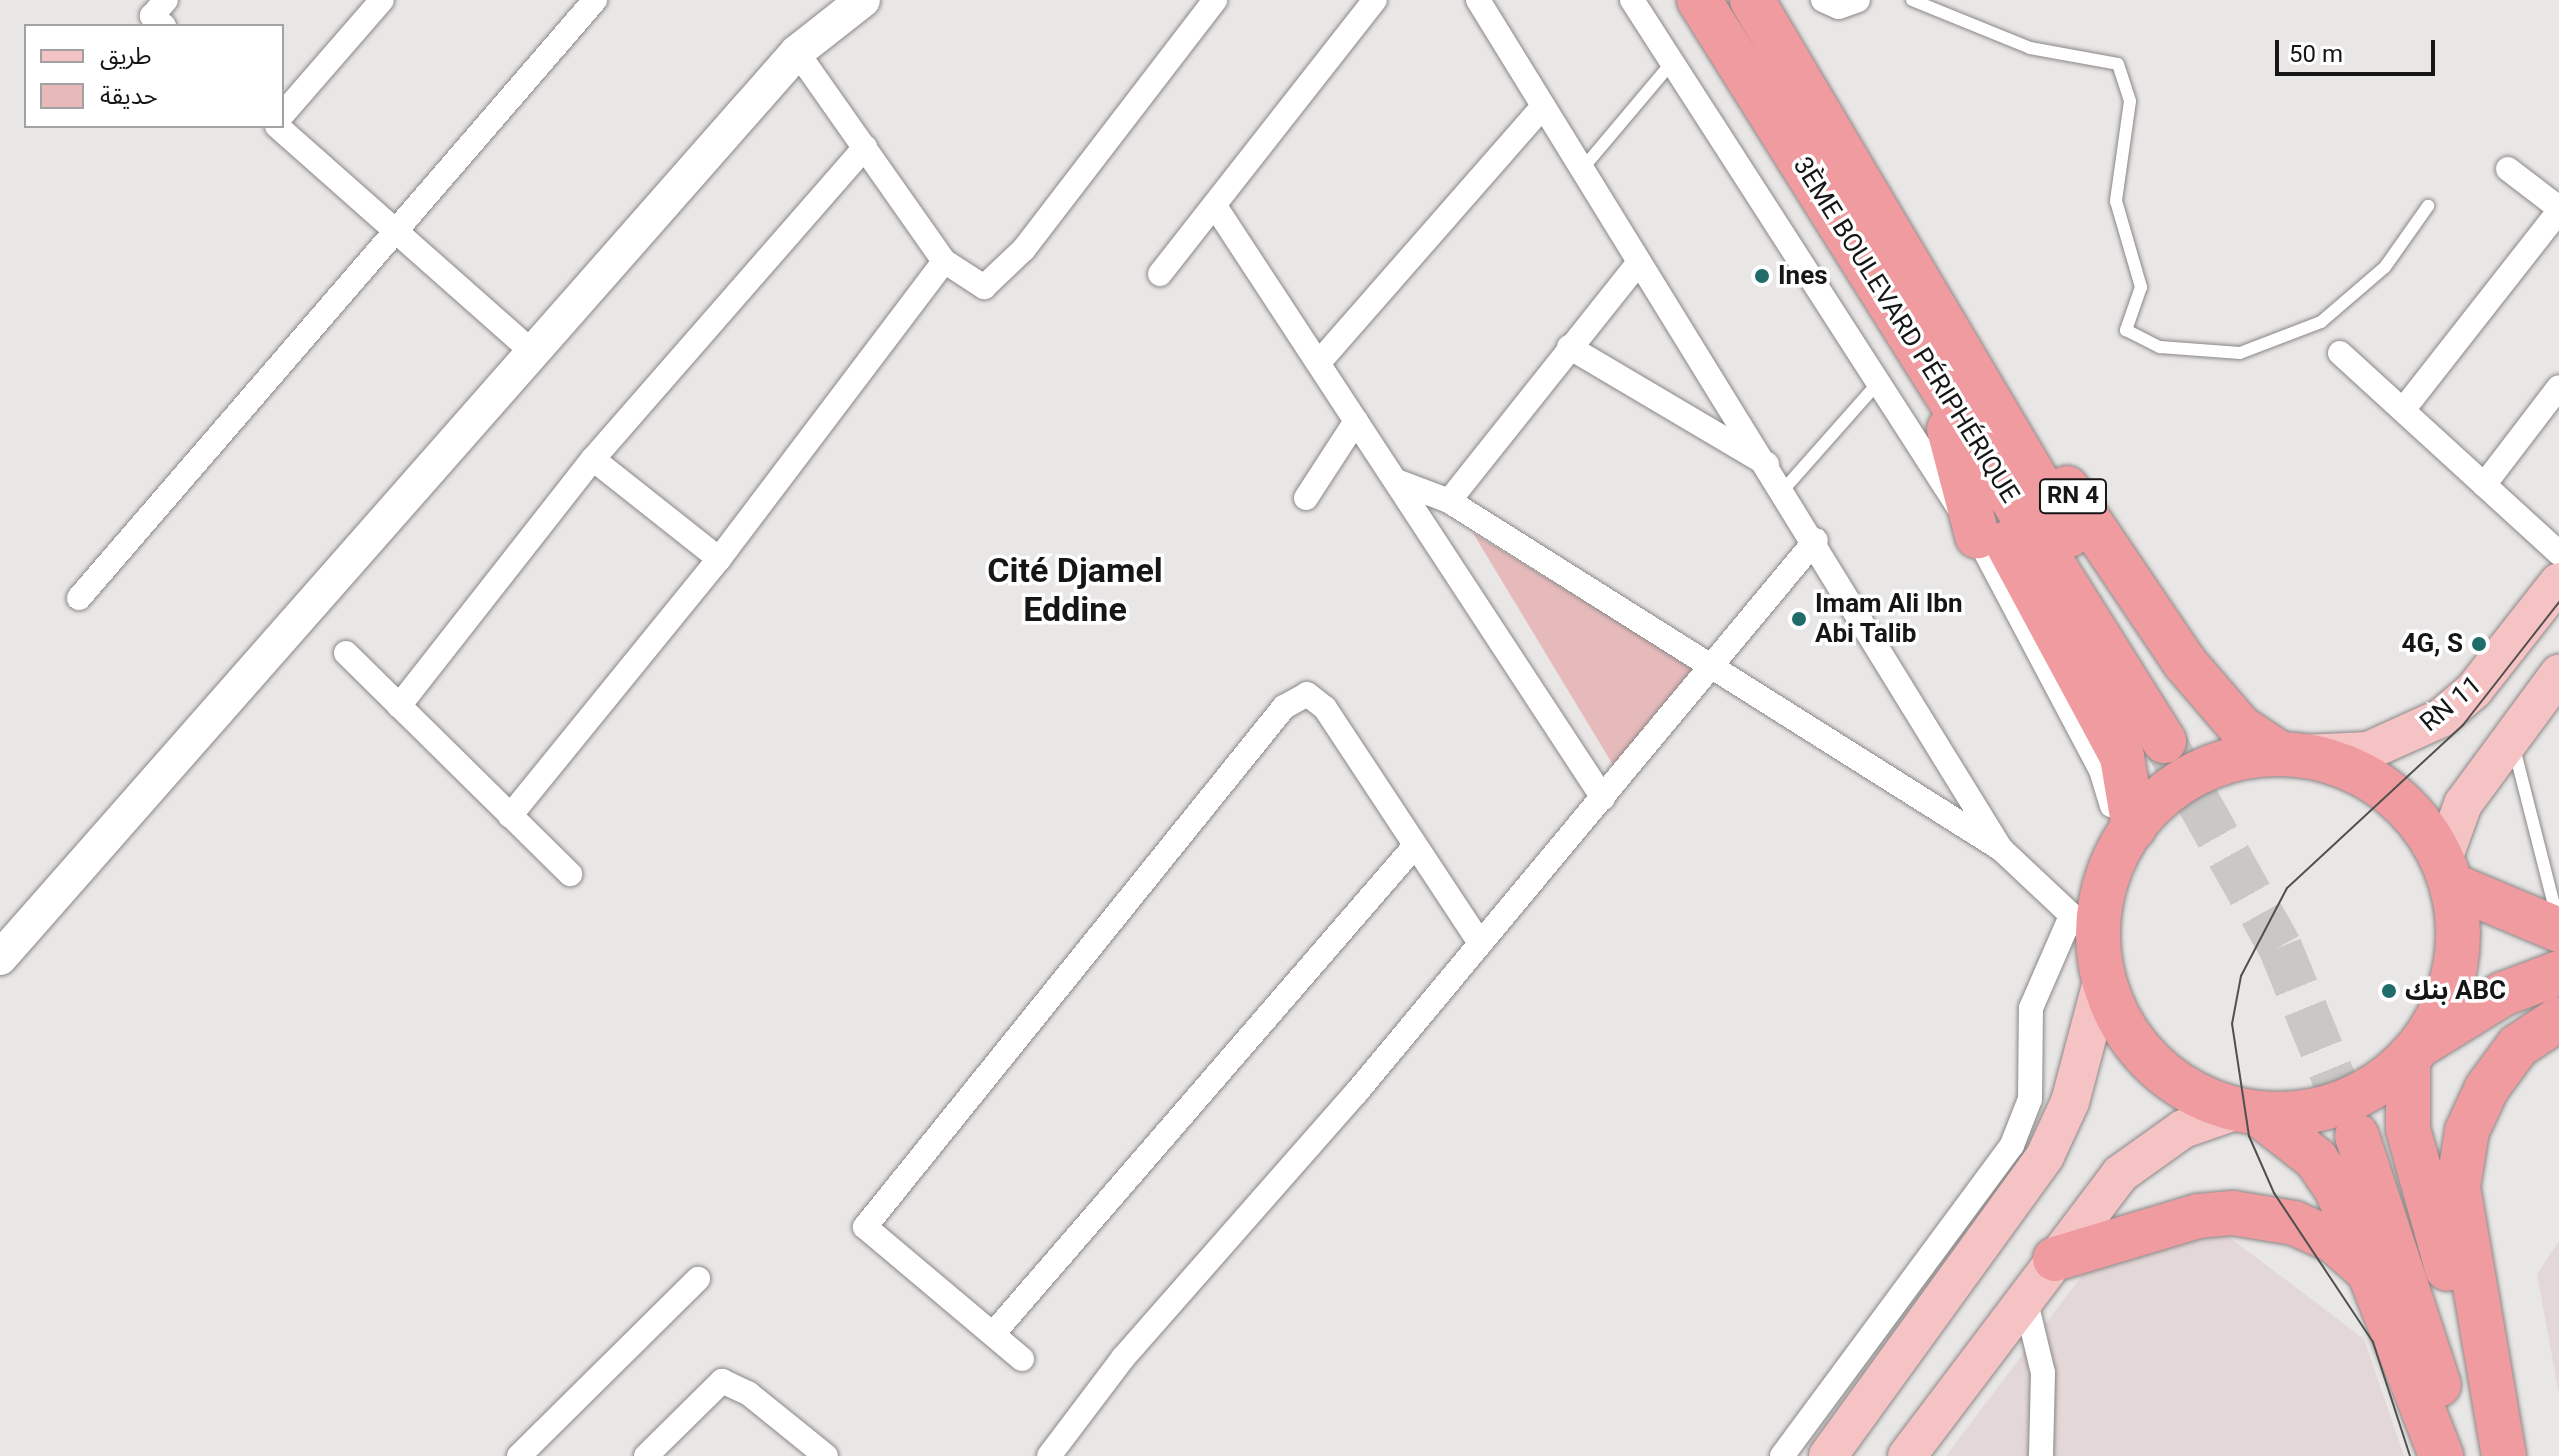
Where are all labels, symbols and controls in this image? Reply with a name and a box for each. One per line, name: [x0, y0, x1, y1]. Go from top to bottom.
legend: [24, 24, 284, 128]
scale bar: [2279, 24, 2439, 74]
text: 50 m: [2289, 40, 2343, 68]
text: طريق: [100, 42, 152, 70]
text: حديقة: [100, 82, 158, 110]
street label: 3ÈME BOULEVARD PÉRIPHÉRIQUE: [1786, 151, 2026, 509]
place label: Ines: [1778, 260, 1828, 292]
marker: Ines: [1753, 267, 1771, 285]
road number: RN 4: [2037, 476, 2109, 516]
district label: Cité Djamel Eddine: [987, 550, 1163, 630]
place label: Imam Ali Ibn Abi Talib: [1815, 588, 1963, 650]
marker: Imam Ali Ibn Abi Talib: [1790, 610, 1808, 628]
place label: 4G, S: [2401, 628, 2463, 660]
marker: 4G, S: [2470, 635, 2488, 653]
street label: RN 11: [2414, 669, 2488, 739]
place label: بنك ABC: [2405, 975, 2506, 1007]
marker: بنك ABC: [2380, 982, 2398, 1000]

